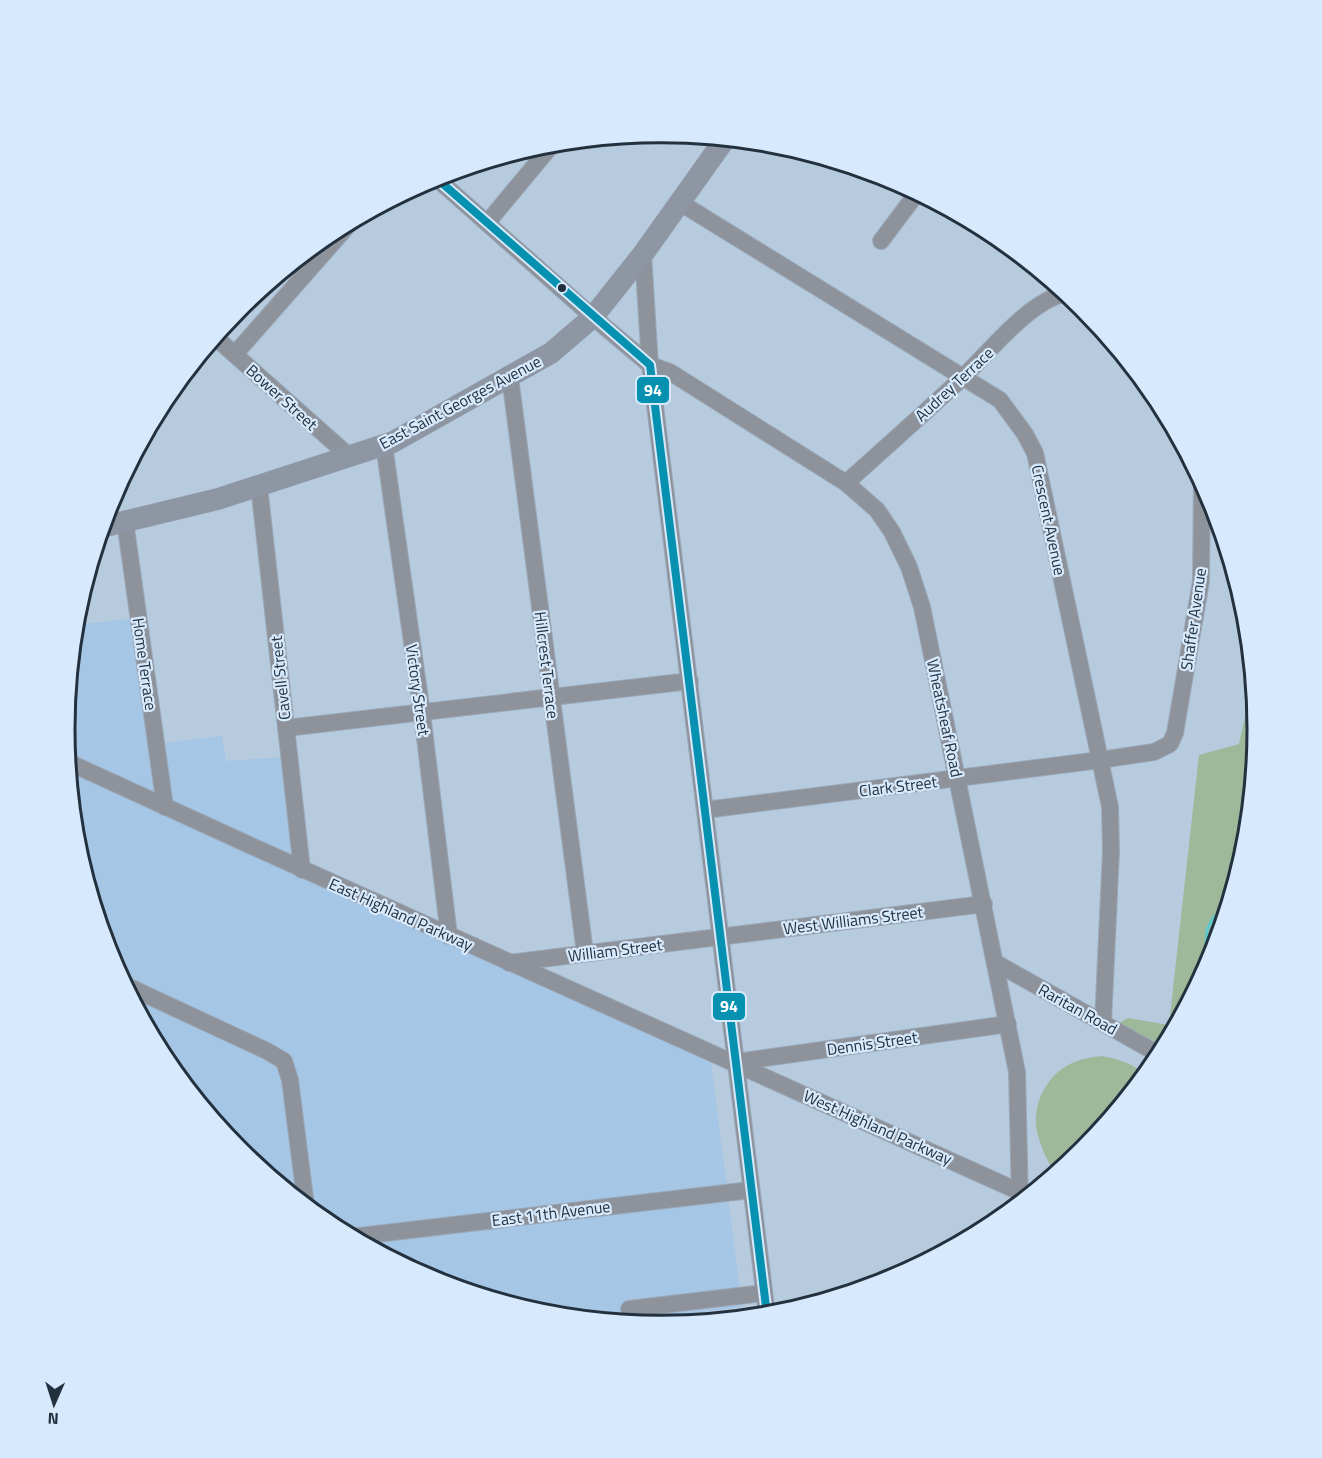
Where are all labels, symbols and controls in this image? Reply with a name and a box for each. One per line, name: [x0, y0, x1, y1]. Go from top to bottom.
unlabelled marker: [556, 282, 568, 294]
street label: Audrey Terrace: [909, 341, 999, 427]
street label: East Saint Georges Avenue: [375, 349, 545, 455]
street label: Bower Street: [241, 358, 323, 436]
line badge: 94: [636, 376, 670, 404]
text: 94: [644, 378, 662, 402]
street label: Crescent Avenue: [1026, 463, 1072, 577]
street label: Shaffer Avenue: [1174, 566, 1212, 672]
street label: Hillcrest Terrace: [529, 610, 565, 720]
street label: Home Terrace: [127, 616, 163, 712]
street label: Cavell Street: [264, 634, 296, 721]
street label: Victory Street: [400, 643, 436, 738]
street label: Wheatsheaf Road: [921, 657, 969, 779]
street label: Clark Street: [858, 769, 939, 803]
street label: East Highland Parkway: [325, 871, 477, 957]
street label: West Williams Street: [782, 899, 925, 940]
street label: William Street: [567, 932, 664, 968]
street label: Raritan Road: [1034, 977, 1122, 1041]
line badge: 94: [712, 992, 746, 1021]
text: 94: [720, 994, 738, 1018]
street label: Dennis Street: [825, 1025, 919, 1061]
street label: West Highland Parkway: [800, 1083, 956, 1171]
street label: East 11th Avenue: [490, 1194, 612, 1232]
north arrow: [24, 1374, 84, 1434]
text: N: [47, 1407, 59, 1431]

